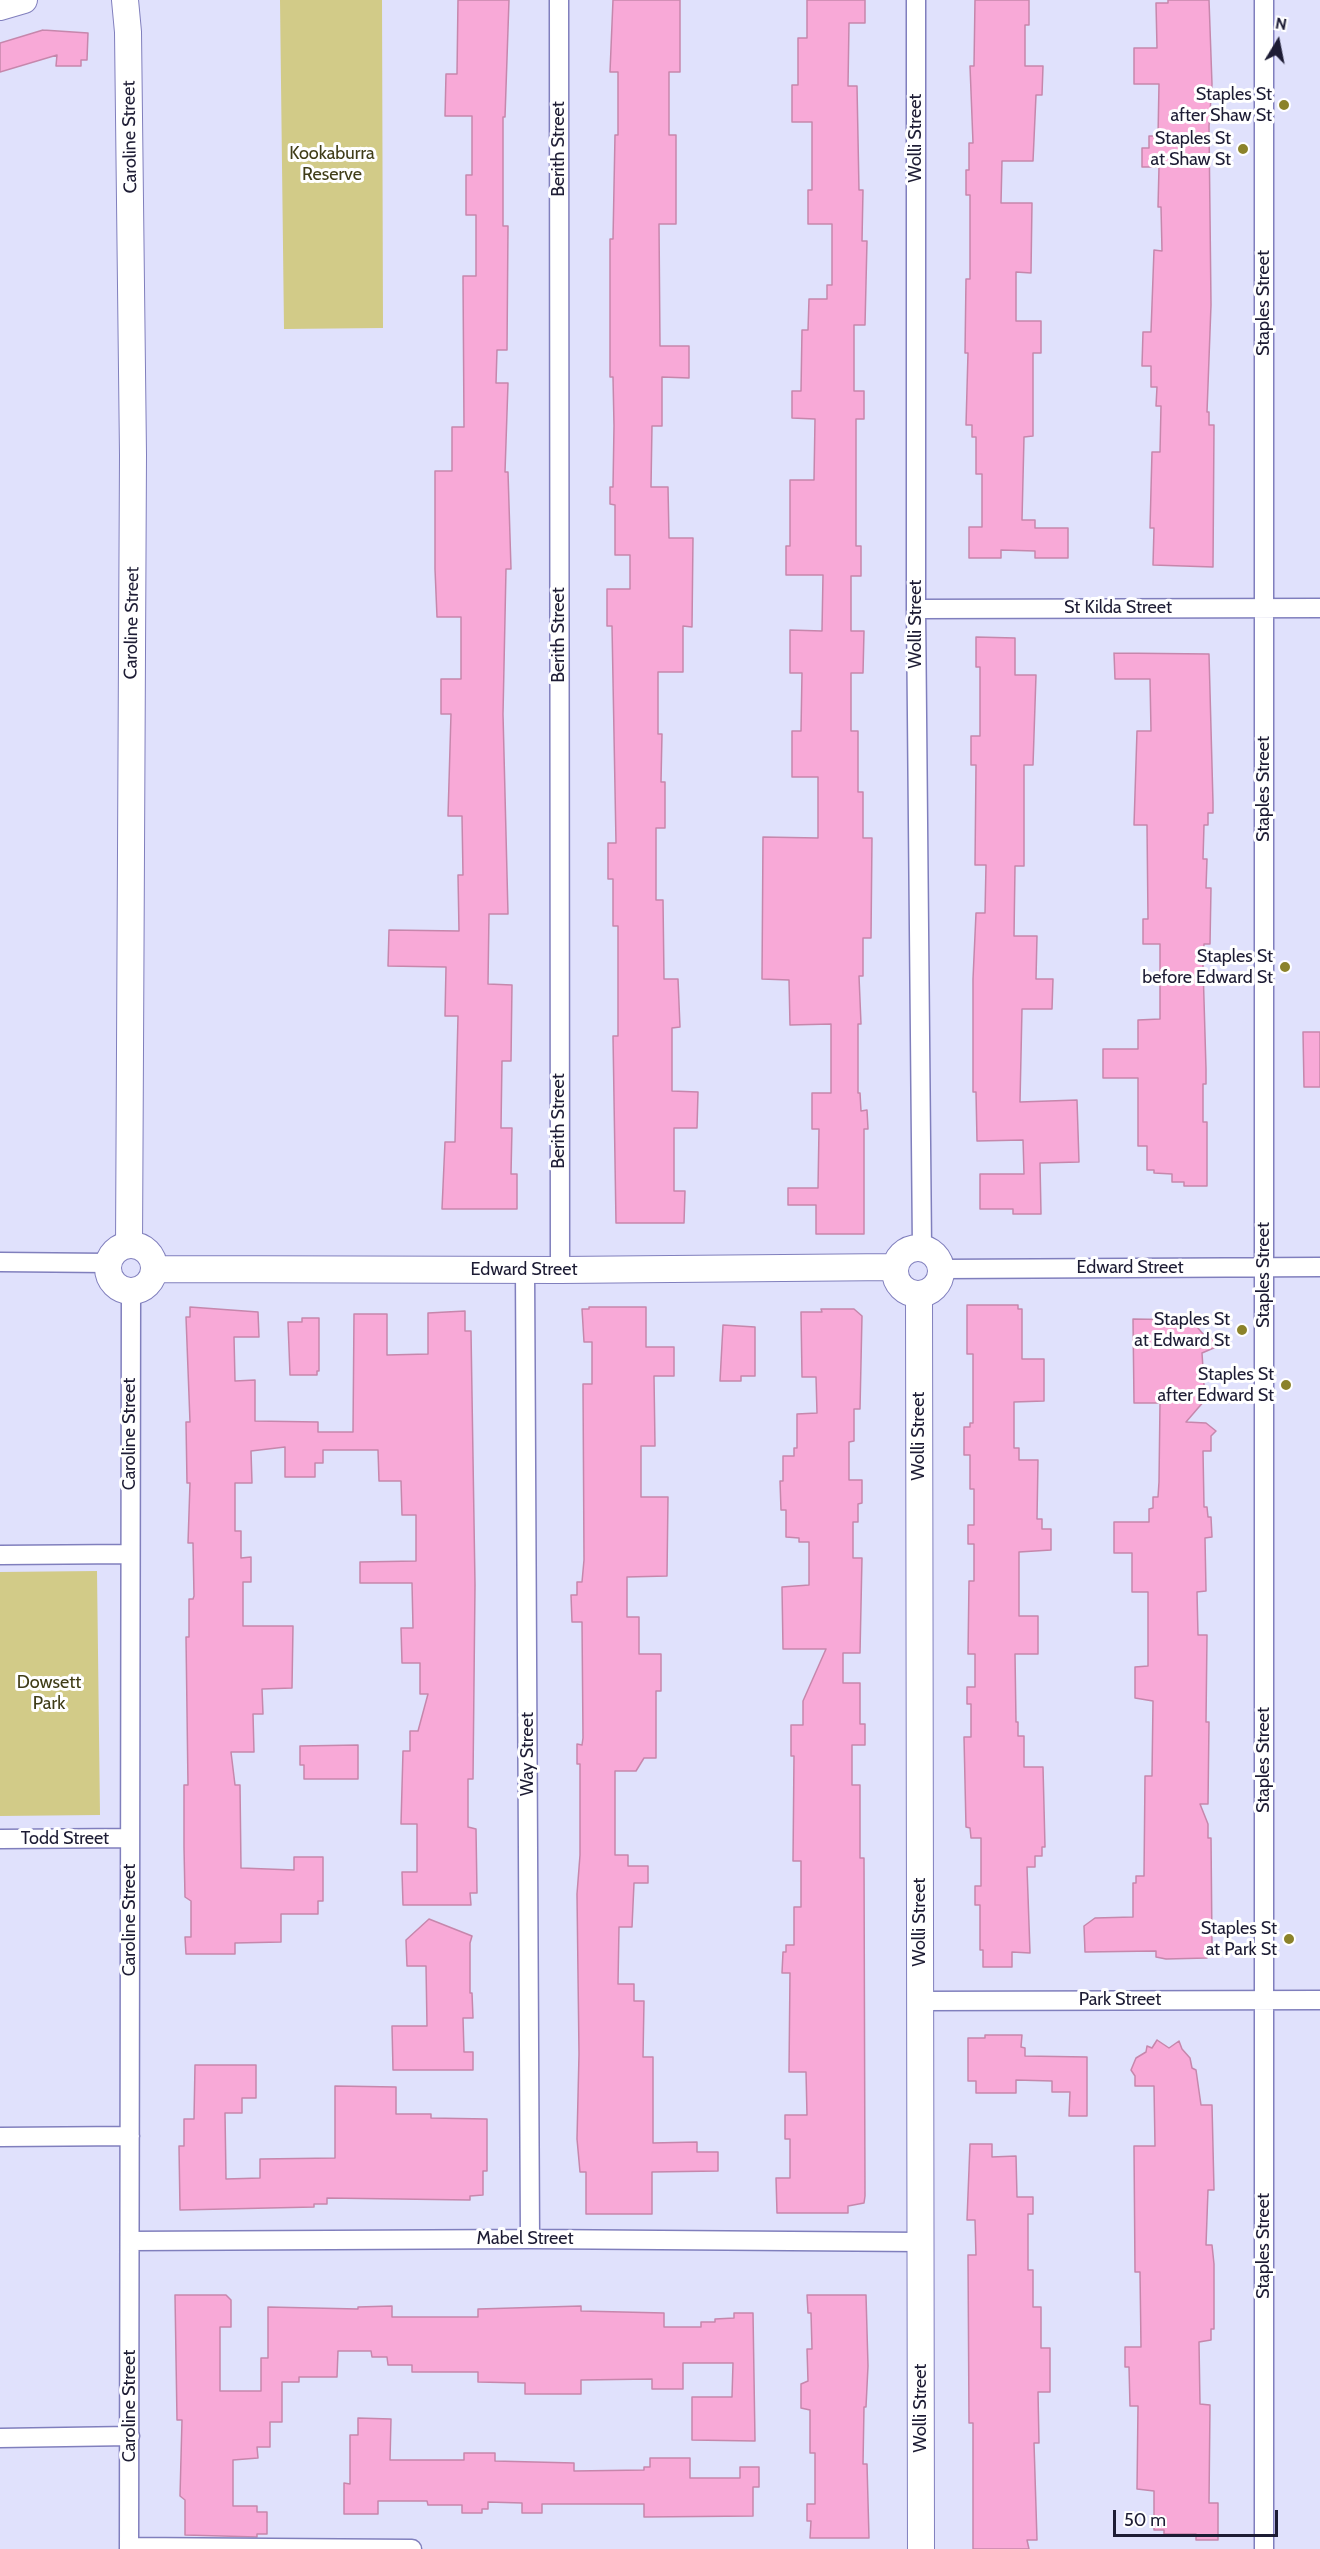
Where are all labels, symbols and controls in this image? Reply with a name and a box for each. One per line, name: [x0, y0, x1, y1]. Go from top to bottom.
north arrow: [1248, 12, 1308, 72]
text: N: [1274, 13, 1288, 34]
street label: Caroline Street: [118, 80, 142, 194]
place label: Staples St after Shaw St: [1171, 84, 1272, 127]
street label: Wolli Street: [905, 94, 927, 182]
marker: Staples St after Shaw St: [1277, 98, 1291, 112]
street label: Berith Street: [548, 101, 570, 197]
place label: Staples St at Shaw St: [1150, 128, 1231, 170]
marker: Staples St at Shaw St: [1236, 142, 1250, 156]
park label: Kookaburra Reserve: [289, 143, 375, 186]
street label: Staples Street: [1253, 250, 1275, 356]
street label: Caroline Street: [120, 566, 144, 680]
street label: Wolli Street: [905, 580, 927, 668]
street label: Berith Street: [548, 587, 570, 683]
street label: St Kilda Street: [1064, 597, 1172, 619]
street label: Staples Street: [1253, 736, 1275, 842]
place label: Staples St before Edward St: [1142, 946, 1273, 988]
marker: Staples St before Edward St: [1278, 960, 1292, 974]
street label: Berith Street: [548, 1073, 570, 1169]
street label: Staples Street: [1253, 1222, 1275, 1328]
street label: Edward Street: [1076, 1257, 1184, 1279]
street label: Edward Street: [470, 1259, 578, 1281]
place label: Staples St at Edward St: [1134, 1309, 1230, 1352]
marker: Staples St at Edward St: [1235, 1323, 1249, 1337]
place label: Staples St after Edward St: [1157, 1364, 1274, 1406]
street label: Caroline Street: [119, 1378, 141, 1490]
marker: Staples St after Edward St: [1279, 1378, 1293, 1392]
street label: Wolli Street: [908, 1392, 930, 1480]
park label: Dowsett Park: [17, 1672, 81, 1714]
street label: Staples Street: [1253, 1707, 1275, 1813]
street label: Way Street: [517, 1712, 539, 1796]
street label: Todd Street: [21, 1828, 109, 1850]
street label: Caroline Street: [119, 1864, 141, 1976]
street label: Wolli Street: [909, 1878, 931, 1966]
place label: Staples St at Park St: [1201, 1918, 1277, 1960]
marker: Staples St at Park St: [1282, 1932, 1296, 1946]
street label: Park Street: [1079, 1989, 1161, 2011]
street label: Staples Street: [1253, 2193, 1275, 2299]
street label: Mabel Street: [477, 2228, 573, 2250]
street label: Caroline Street: [119, 2350, 141, 2462]
street label: Wolli Street: [910, 2364, 932, 2452]
scale bar: [1116, 2498, 1281, 2536]
text: 50 m: [1124, 2509, 1166, 2531]

